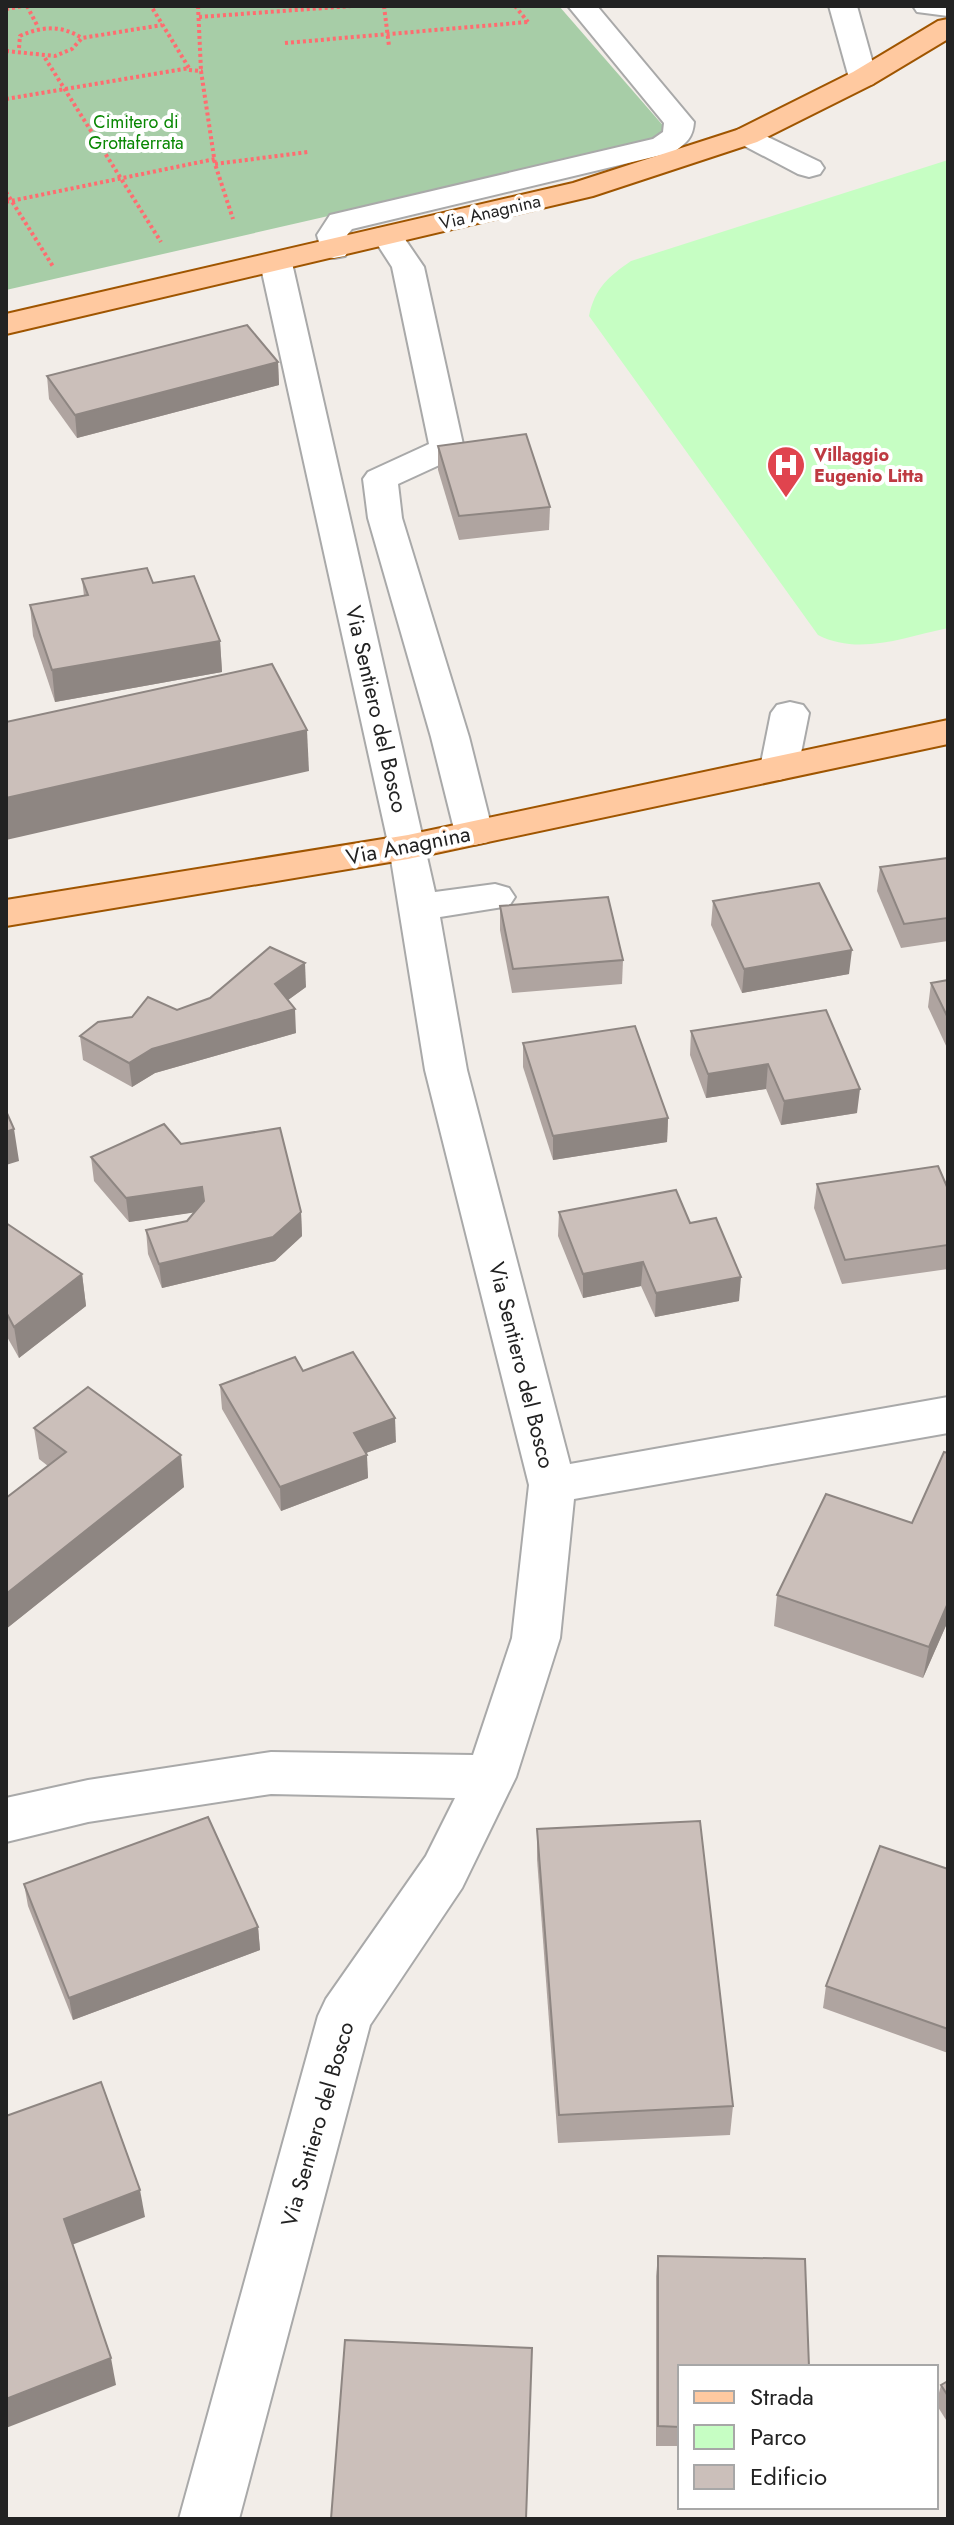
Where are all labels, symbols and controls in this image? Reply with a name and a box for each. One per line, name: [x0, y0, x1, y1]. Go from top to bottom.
park label: Cimitero di Grottaferrata: [88, 109, 184, 156]
street label: Via Anagnina: [437, 188, 543, 236]
place label: Villaggio Eugenio Litta: [813, 442, 923, 489]
hospital icon: Villaggio Eugenio Litta: [765, 444, 807, 499]
street label: Via Sentiero del Bosco: [338, 602, 416, 816]
street label: Via Anagnina: [343, 817, 473, 873]
street label: Via Sentiero del Bosco: [481, 1258, 563, 1472]
street label: Via Sentiero del Bosco: [272, 2018, 362, 2230]
legend: [678, 2365, 938, 2509]
text: Strada: [750, 2379, 814, 2414]
text: Parco: [750, 2419, 806, 2454]
text: Edificio: [750, 2459, 827, 2494]

